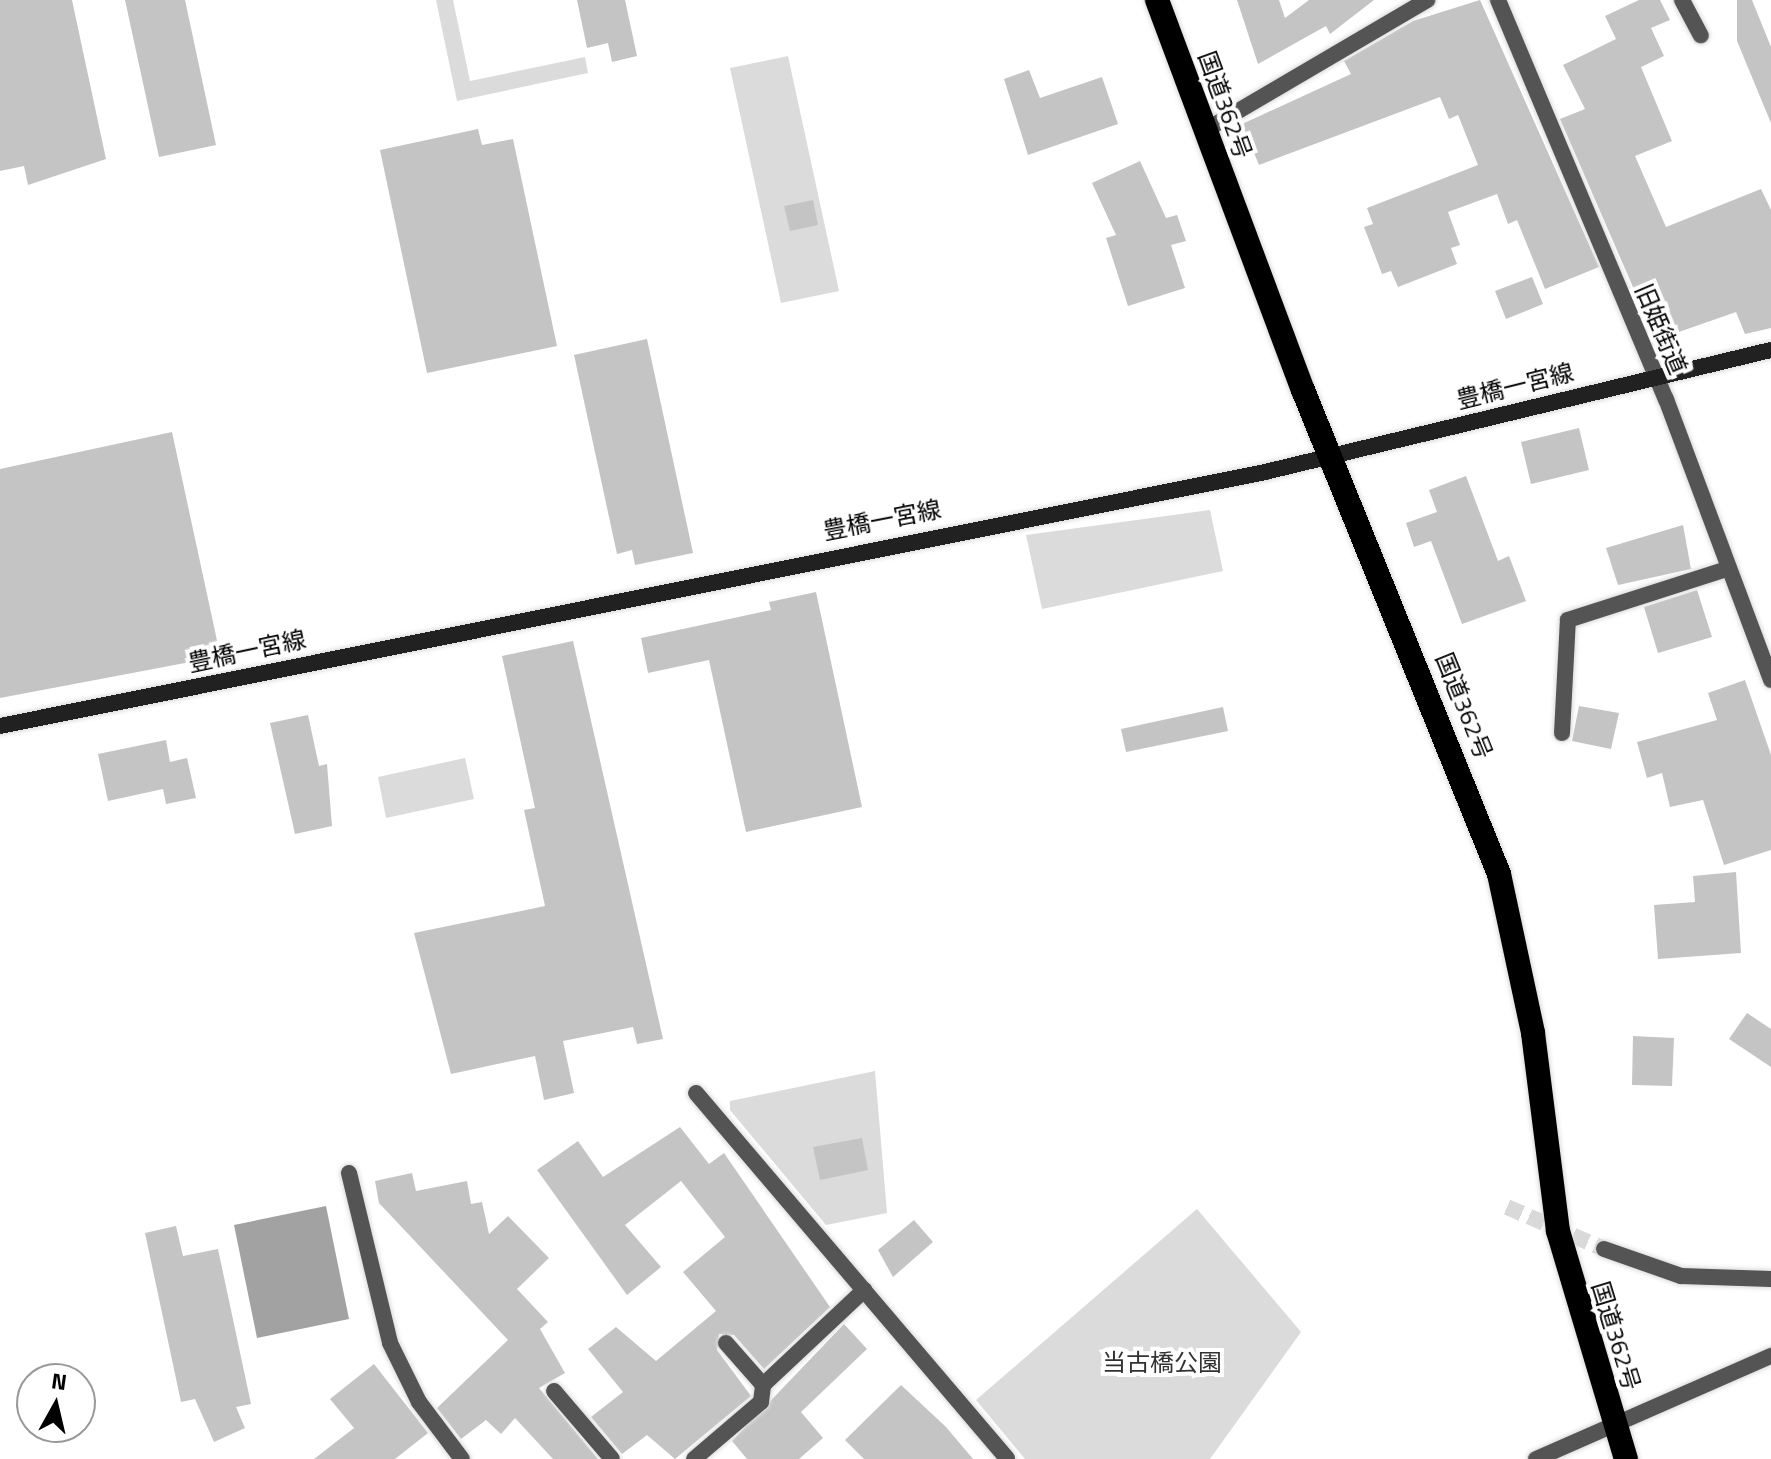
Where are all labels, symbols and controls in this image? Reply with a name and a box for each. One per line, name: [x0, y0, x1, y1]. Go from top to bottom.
street label: 国道362号: [1192, 47, 1258, 163]
street label: 旧姫街道: [1629, 279, 1693, 379]
street label: 豊橋一宮線: [1453, 358, 1577, 414]
street label: 豊橋一宮線: [820, 494, 944, 546]
street label: 豊橋一宮線: [185, 624, 309, 678]
street label: 国道362号: [1430, 649, 1498, 763]
street label: 国道362号: [1586, 1278, 1646, 1394]
park label: 当古橋公園: [1102, 1349, 1222, 1377]
north arrow: [16, 1363, 96, 1443]
text: N: [49, 1363, 69, 1399]

